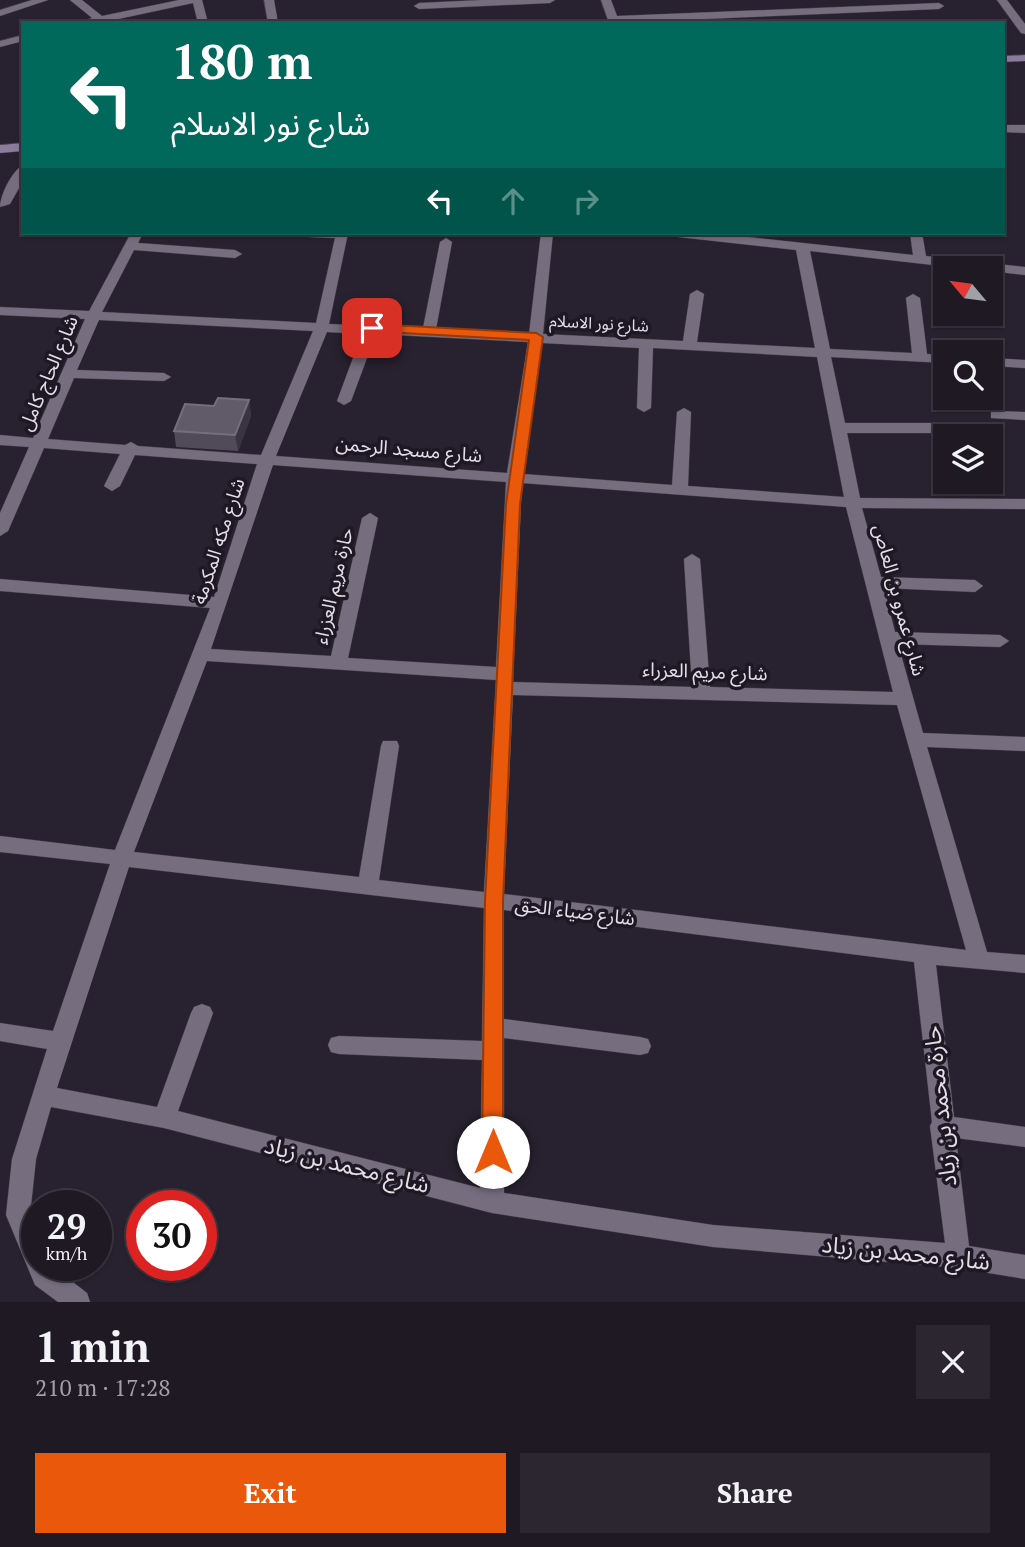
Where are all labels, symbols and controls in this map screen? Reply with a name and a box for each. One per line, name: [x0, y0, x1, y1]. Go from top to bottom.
text: 180 m: [171, 28, 313, 93]
icon: left: [56, 49, 147, 140]
text: شارع نور الاسلام: [171, 102, 370, 144]
icon: left: [421, 182, 459, 220]
icon: ahead: [494, 182, 532, 220]
icon: right: [567, 182, 605, 220]
north arrow: [933, 256, 1003, 326]
map controls: [933, 256, 1003, 494]
pin: [342, 298, 402, 358]
icon: arrive: [353, 309, 391, 347]
street label: شارع نور الاسلام: [549, 309, 649, 339]
street label: شارع الحاج كامل: [12, 311, 85, 435]
button: search: [933, 340, 1003, 410]
button: layers: [933, 424, 1003, 494]
street label: شارع مسجد الرحمن: [335, 430, 483, 469]
street label: شارع مكه المكرمة: [185, 475, 252, 608]
street label: شارع عمرو بن العاص: [866, 521, 933, 679]
street label: حارة مريم العزراء: [307, 525, 361, 647]
street label: شارع مريم العزراء: [642, 656, 768, 688]
street label: شارع ضياء الحق: [513, 891, 637, 932]
street label: حارة محمد بن زياد: [916, 1024, 963, 1188]
position arrow: [456, 1115, 530, 1189]
street label: شارع محمد بن زياد: [261, 1129, 433, 1202]
speed limit sign: 30: [126, 1190, 217, 1281]
text: 29: [47, 1203, 86, 1249]
street label: شارع محمد بن زياد: [820, 1228, 992, 1279]
text: km/h: [46, 1241, 87, 1265]
text: 1 min: [35, 1318, 150, 1374]
button: close: [916, 1325, 990, 1399]
text: 210 m · 17:28: [35, 1372, 170, 1403]
button: Exit: [35, 1453, 506, 1533]
button: Share: [520, 1453, 990, 1533]

